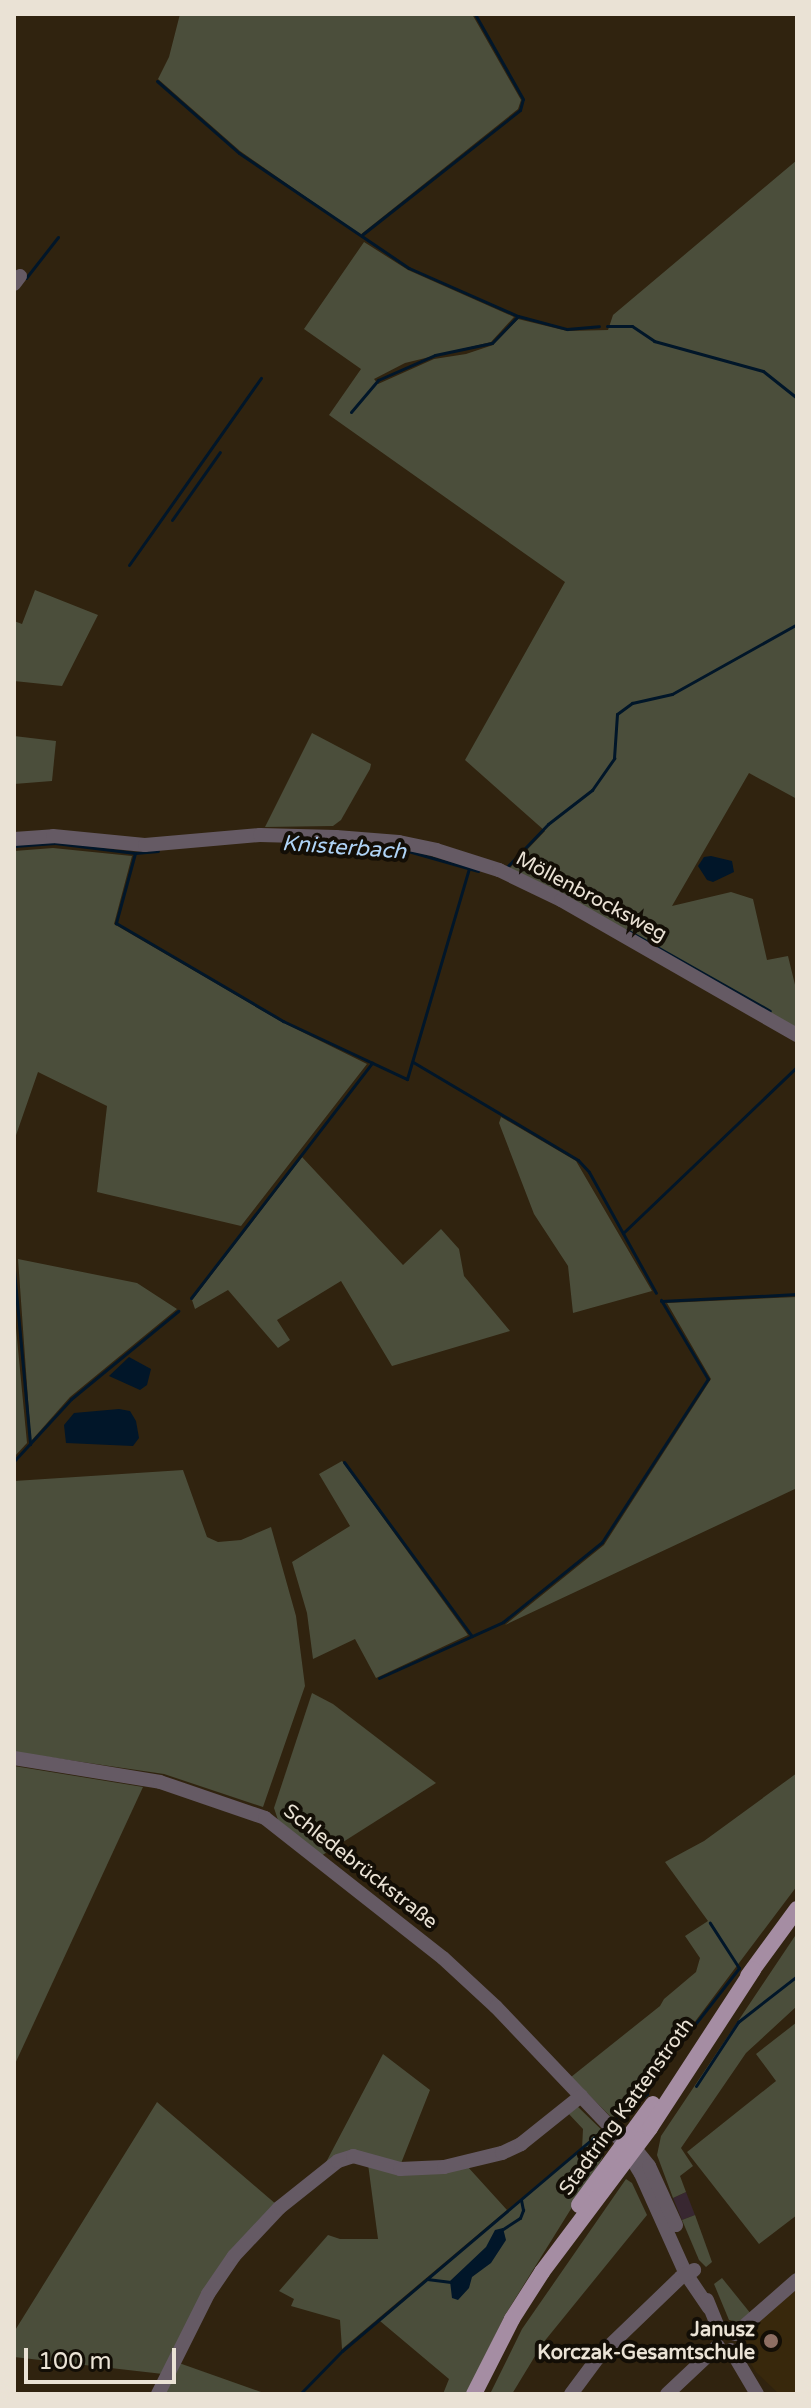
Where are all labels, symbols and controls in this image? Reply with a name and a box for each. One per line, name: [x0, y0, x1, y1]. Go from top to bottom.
water label: Knisterbach: [281, 830, 407, 866]
street label: Möllenbrocksweg: [511, 847, 671, 947]
street label: Schledebrückstraße: [278, 1799, 442, 1935]
street label: Stadtring Kattenstroth: [555, 2014, 699, 2200]
place label: Janusz Korczak-Gesamtschule: [537, 2318, 755, 2365]
scale bar: [28, 2332, 180, 2382]
marker: Janusz Korczak-Gesamtschule: [762, 2332, 780, 2350]
text: 100 m: [38, 2347, 112, 2376]

